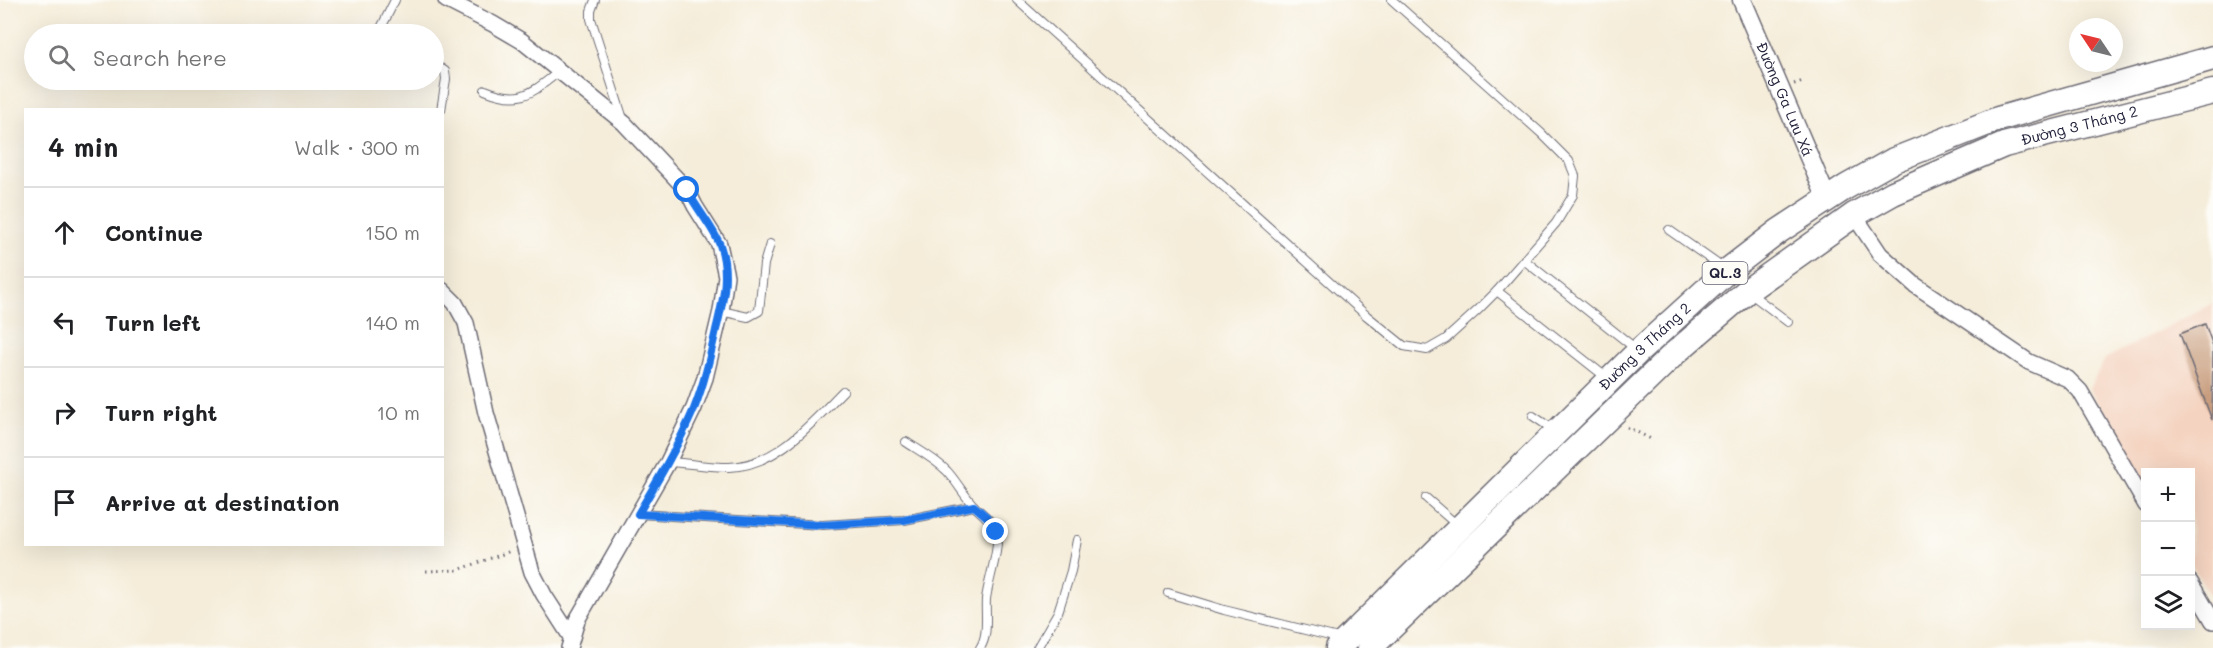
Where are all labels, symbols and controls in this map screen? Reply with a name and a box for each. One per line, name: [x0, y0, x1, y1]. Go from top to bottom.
north arrow: [2069, 18, 2123, 72]
search box: [24, 24, 444, 90]
street label: Đường Ga Lưu Xá: [1752, 39, 1819, 159]
icon: search: [45, 41, 78, 74]
text: Search here: [93, 43, 227, 72]
street label: Đường 3 Tháng 2: [2019, 101, 2140, 149]
text: 4 min: [48, 130, 118, 164]
text: Walk · 300 m: [294, 134, 420, 160]
route start: [673, 176, 699, 202]
icon: ahead: [48, 216, 81, 249]
text: Continue: [105, 218, 203, 247]
text: 150 m: [365, 219, 420, 245]
road number: QL.3: [1702, 262, 1748, 284]
street label: Đường 3 Tháng 2: [1594, 298, 1695, 394]
icon: left: [48, 306, 81, 339]
text: Turn left: [105, 308, 201, 337]
text: 140 m: [365, 309, 420, 335]
icon: right: [48, 396, 81, 429]
text: Turn right: [105, 398, 217, 427]
text: 10 m: [376, 399, 420, 425]
map controls: [2141, 468, 2195, 630]
button: +: [2141, 468, 2195, 522]
icon: arrive: [48, 486, 81, 519]
text: Arrive at destination: [105, 488, 340, 517]
route end: [982, 518, 1008, 544]
button: −: [2141, 522, 2195, 576]
button: layers: [2141, 576, 2195, 630]

